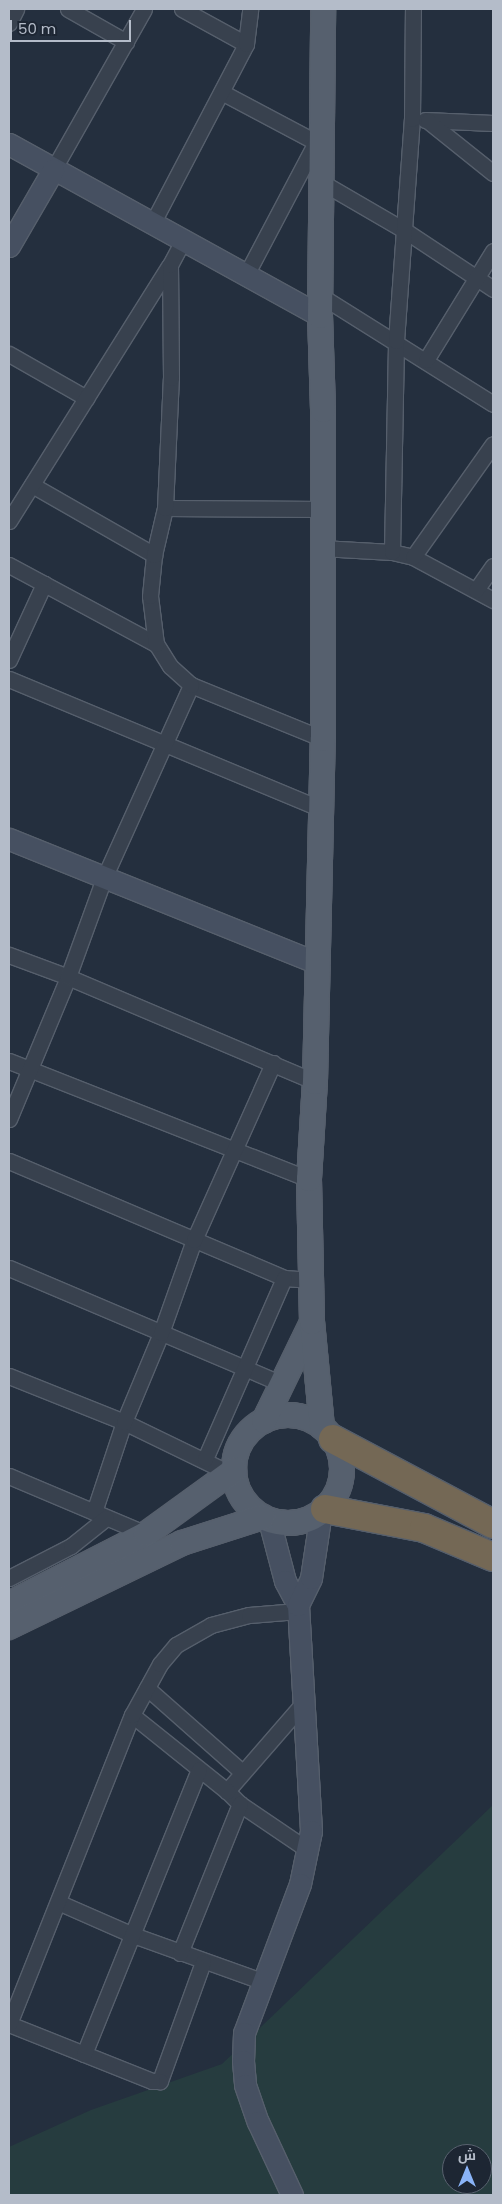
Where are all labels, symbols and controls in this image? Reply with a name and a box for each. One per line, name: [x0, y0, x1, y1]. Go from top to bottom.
scale bar: [12, 10, 134, 42]
text: 50 m: [18, 18, 56, 39]
north arrow: [442, 2144, 492, 2194]
text: ش: [458, 2145, 476, 2165]

